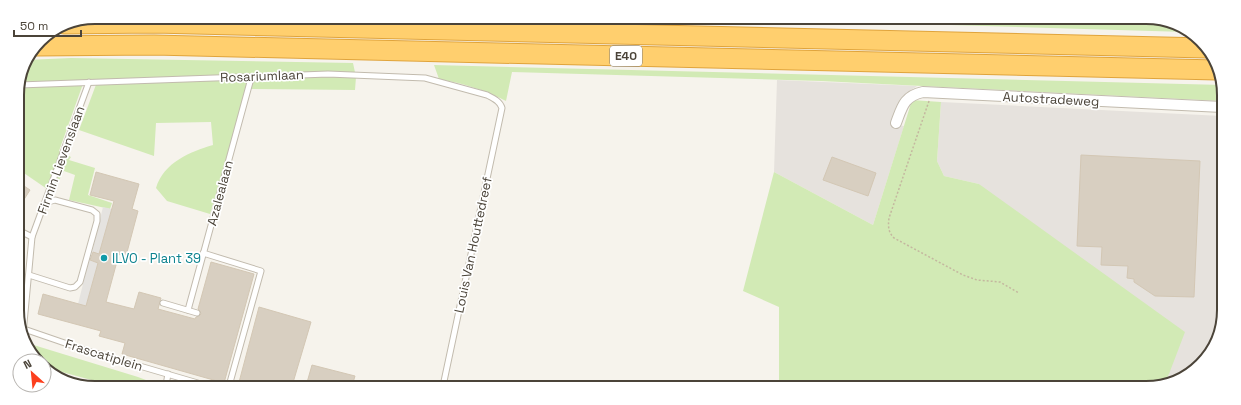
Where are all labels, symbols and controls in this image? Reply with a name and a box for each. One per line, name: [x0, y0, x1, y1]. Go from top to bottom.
scale bar: [14, 12, 81, 38]
text: 50 m: [20, 18, 48, 34]
road number: E40: [610, 46, 642, 66]
street label: Rosariumlaan: [220, 66, 304, 86]
street label: Autostradeweg: [1002, 88, 1100, 110]
street label: Firmin Lievenslaan: [34, 104, 88, 216]
street label: Azalealaan: [203, 159, 237, 227]
street label: Louis Van Houttedreef: [450, 175, 496, 315]
place label: ILVO - Plant 39: [112, 250, 201, 267]
marker: ILVO - Plant 39: [99, 253, 109, 263]
street label: Frascatiplein: [63, 335, 145, 375]
north arrow: [12, 353, 52, 393]
text: N: [21, 356, 34, 372]

